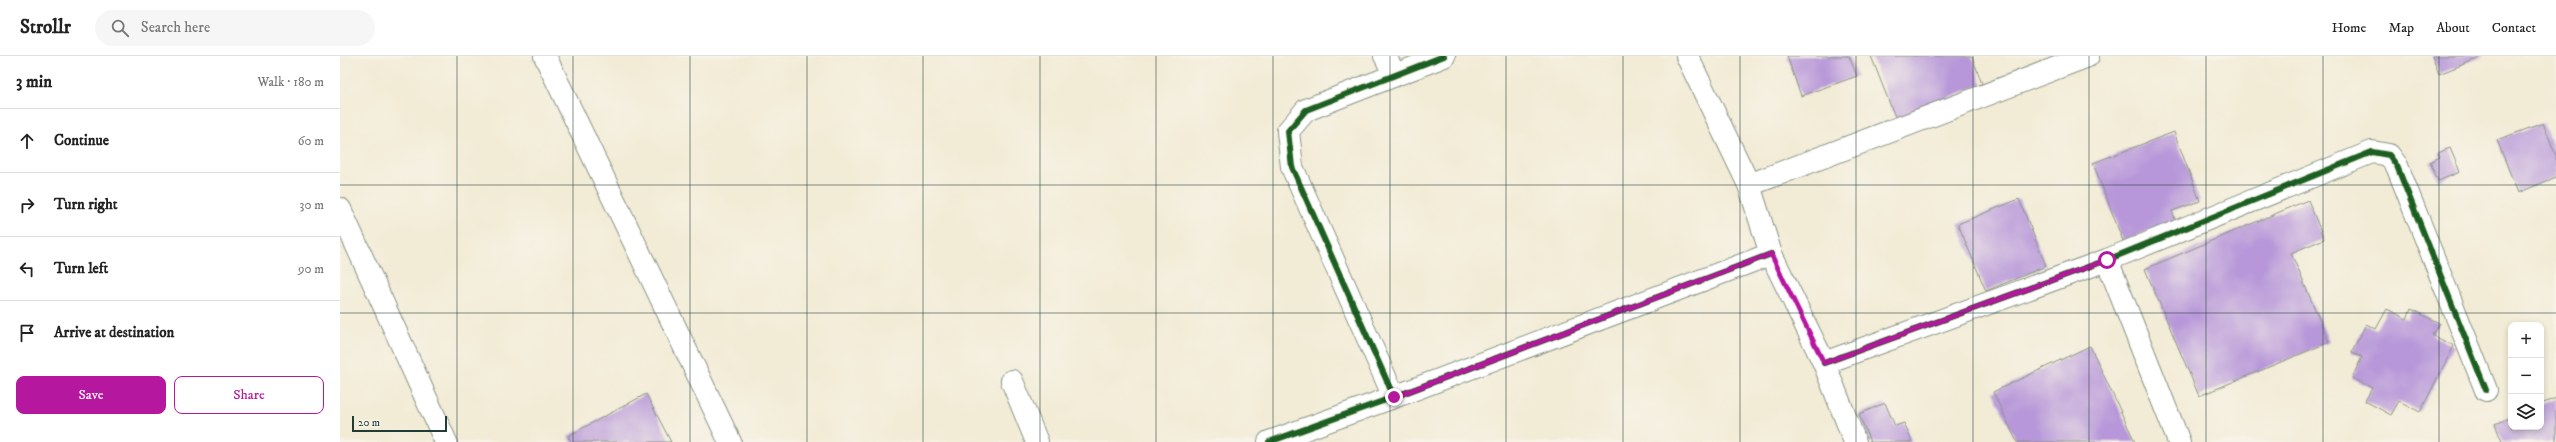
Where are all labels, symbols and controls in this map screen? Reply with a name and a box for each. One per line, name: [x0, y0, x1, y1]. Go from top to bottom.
search box: [95, 10, 375, 46]
text: Strollr: [20, 16, 71, 39]
icon: search: [109, 17, 131, 39]
text: Search here: [141, 18, 210, 37]
text: Home: [2332, 19, 2366, 37]
text: Map: [2388, 19, 2414, 37]
text: About: [2436, 19, 2470, 37]
text: Contact: [2492, 19, 2536, 37]
text: 3 min: [16, 71, 52, 93]
text: Walk · 180 m: [257, 74, 324, 90]
icon: ahead: [16, 130, 38, 152]
text: Continue: [54, 131, 109, 150]
text: 60 m: [298, 133, 324, 149]
icon: right: [16, 194, 38, 216]
text: Turn right: [54, 195, 117, 214]
text: 30 m: [300, 197, 324, 213]
route start: [2098, 251, 2116, 269]
icon: left: [16, 258, 38, 280]
text: Turn left: [54, 259, 108, 278]
text: 90 m: [298, 261, 324, 277]
icon: arrive: [16, 322, 38, 344]
map controls: [2508, 322, 2544, 430]
button: +: [2508, 322, 2544, 358]
text: Arrive at destination: [54, 323, 174, 342]
button: −: [2508, 358, 2544, 394]
button: Save: [16, 376, 166, 414]
button: Share: [174, 376, 324, 414]
route end: [1385, 388, 1403, 406]
button: layers: [2508, 394, 2544, 430]
scale bar: [352, 414, 447, 433]
text: 20 m: [358, 416, 380, 430]

